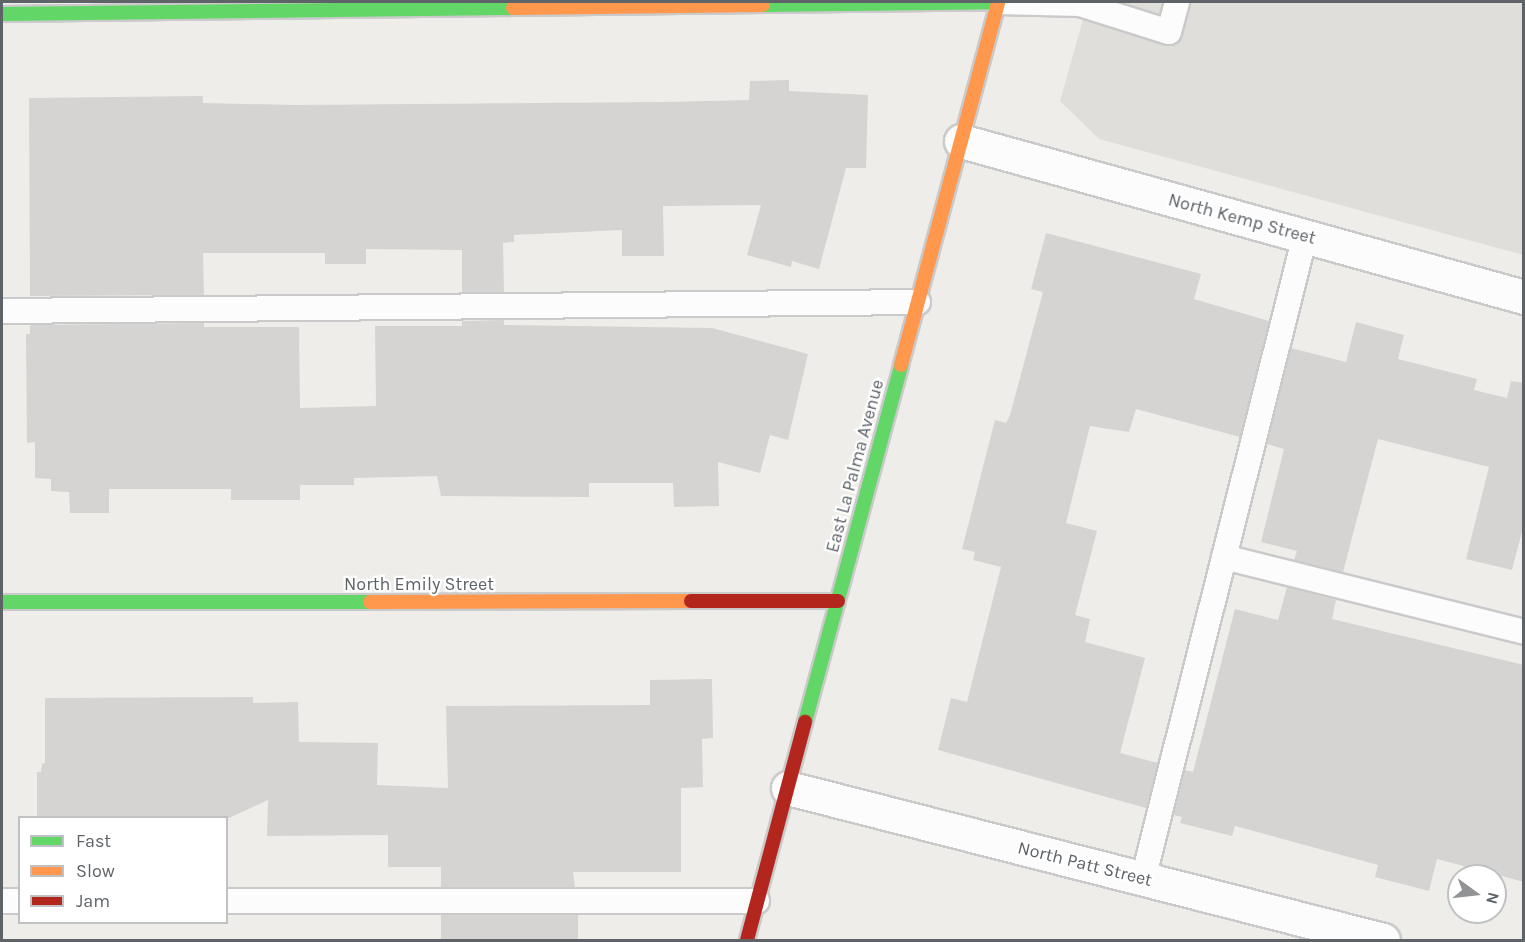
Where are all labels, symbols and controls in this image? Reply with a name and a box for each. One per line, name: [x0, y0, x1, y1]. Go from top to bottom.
street label: North Kemp Street: [1166, 189, 1318, 249]
street label: East La Palma Avenue: [821, 377, 889, 555]
street label: North Emily Street: [344, 573, 494, 595]
legend: [18, 816, 228, 924]
text: Fast: [76, 830, 111, 852]
street label: North Patt Street: [1016, 837, 1154, 891]
text: Slow: [76, 860, 115, 882]
north arrow: [1447, 864, 1507, 924]
text: Jam: [76, 890, 110, 912]
text: N: [1482, 890, 1504, 906]

